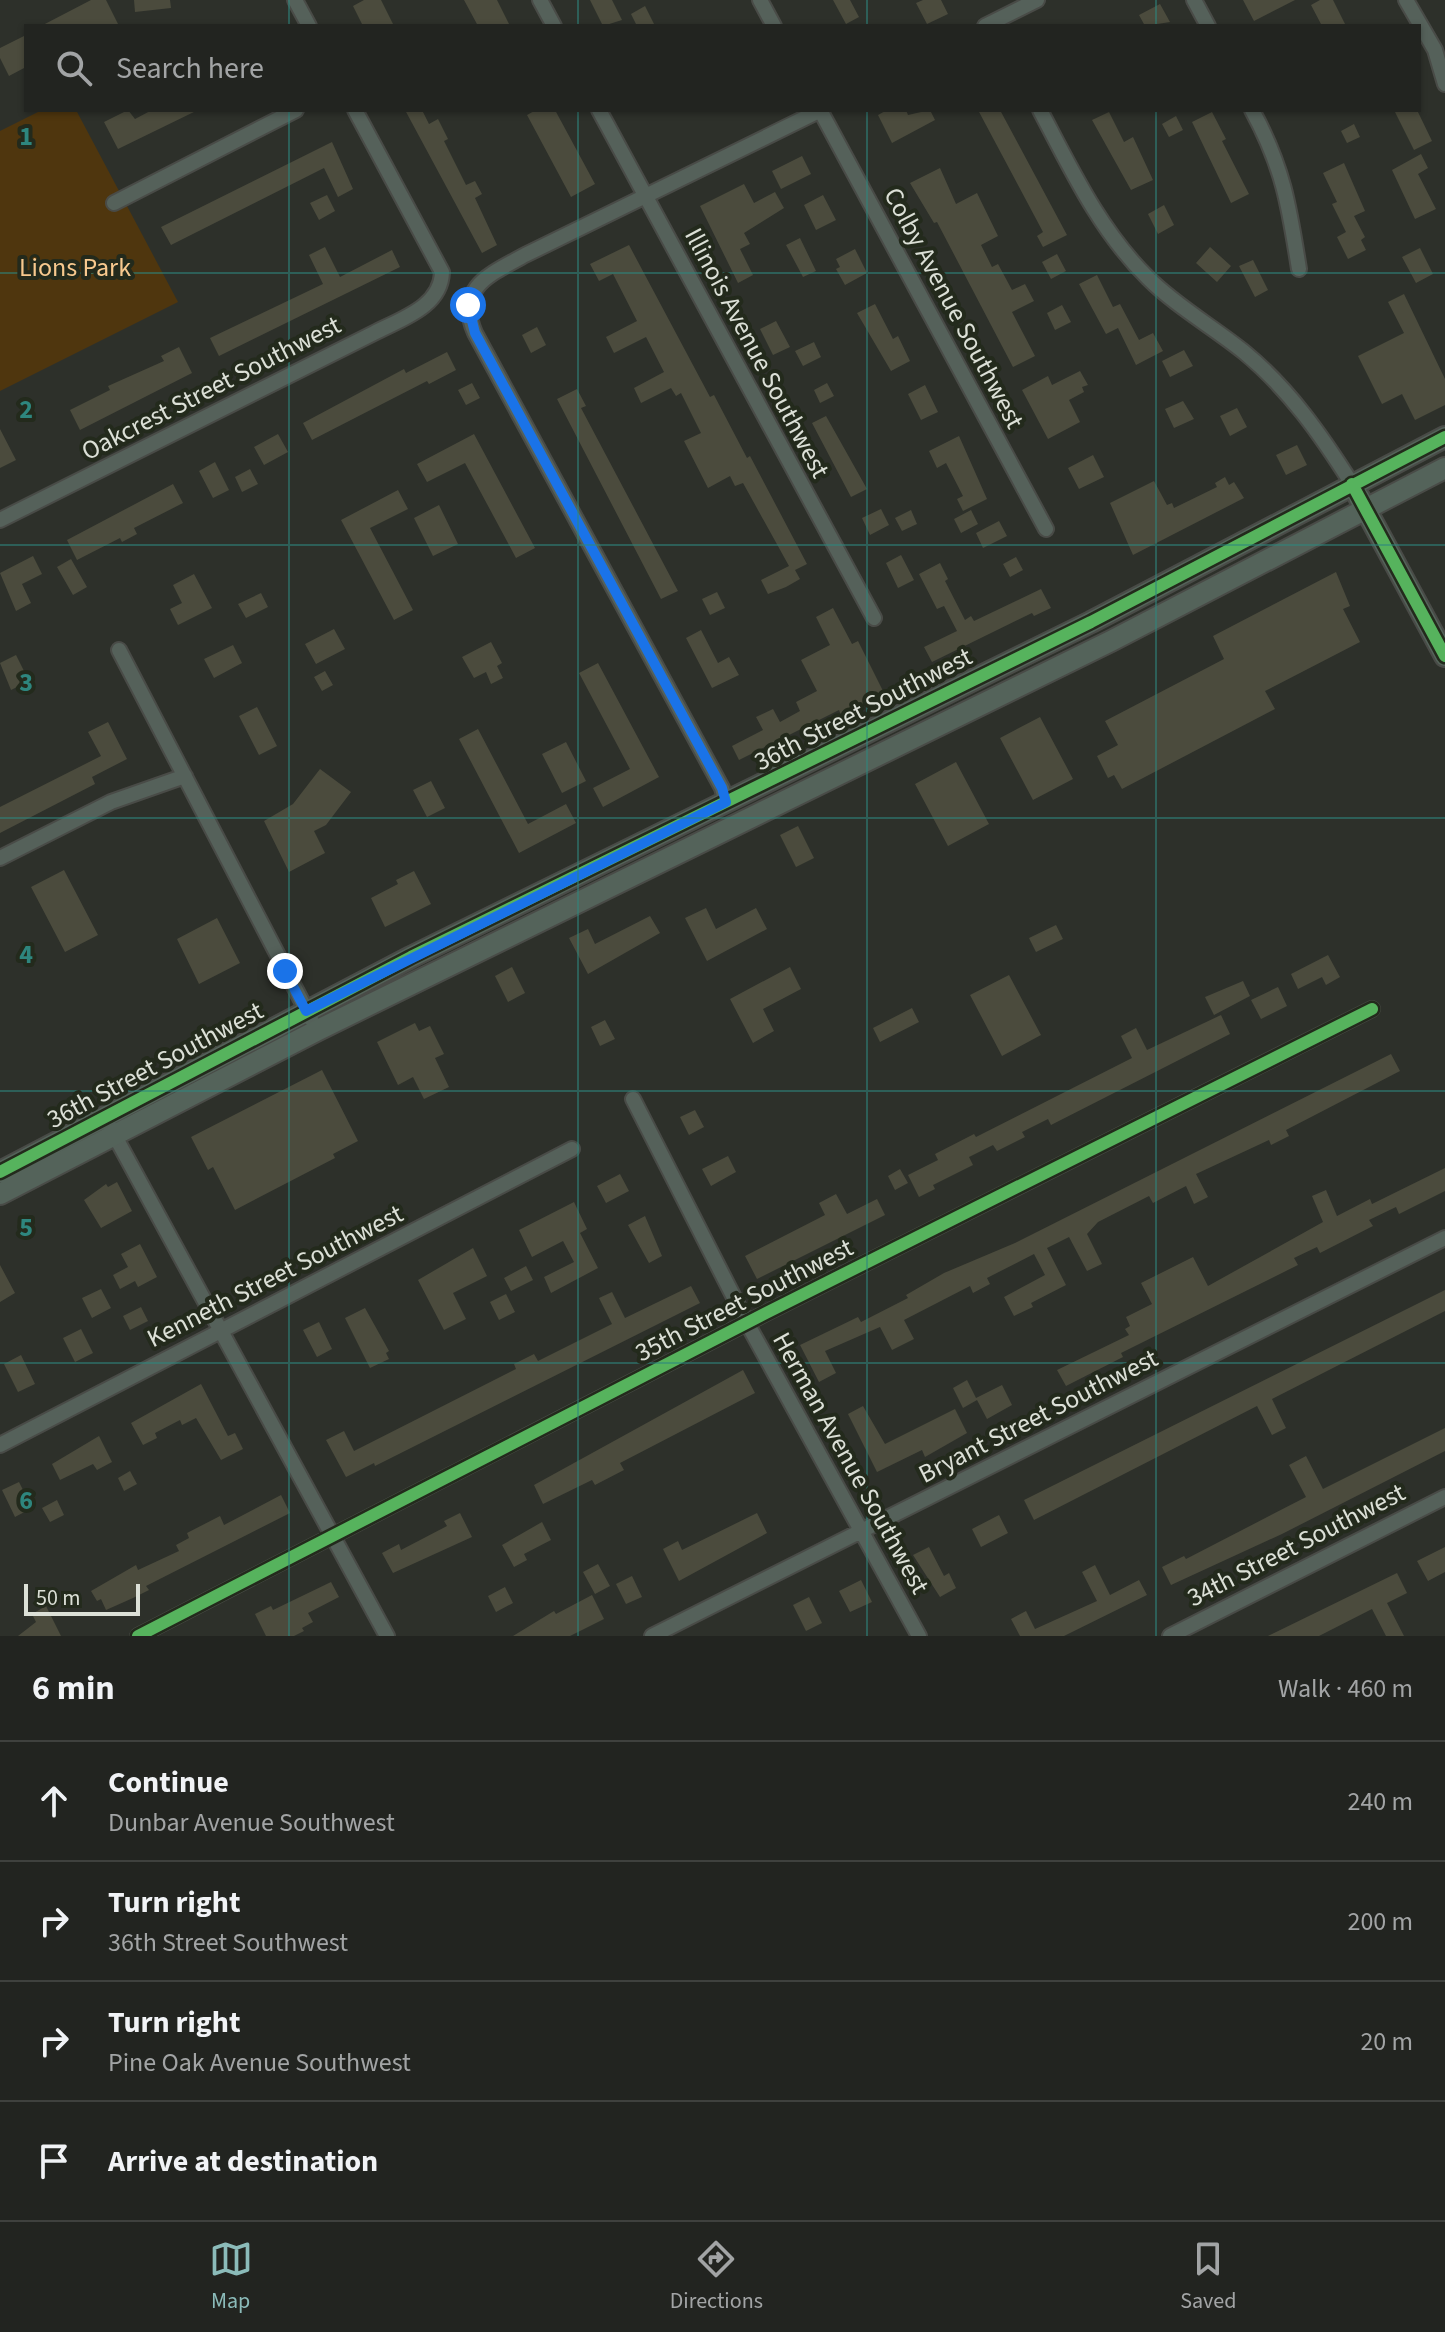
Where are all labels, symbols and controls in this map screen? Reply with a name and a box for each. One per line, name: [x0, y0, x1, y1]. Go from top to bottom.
search box: [24, 24, 1421, 112]
icon: search: [52, 46, 96, 90]
text: Search here: [116, 47, 264, 90]
text: 1: [19, 118, 33, 155]
street label: Colby Avenue Southwest: [875, 181, 1033, 435]
street label: Illinois Avenue Southwest: [675, 221, 839, 485]
park label: Lions Park: [19, 249, 131, 286]
route start: [450, 287, 486, 323]
street label: Oakcrest Street Southwest: [75, 306, 347, 470]
text: 2: [19, 391, 33, 428]
street label: 36th Street Southwest: [748, 638, 979, 780]
text: 3: [19, 664, 33, 701]
text: 4: [19, 936, 33, 973]
route end: [267, 953, 303, 989]
street label: 36th Street Southwest: [40, 992, 270, 1138]
street label: Kenneth Street Southwest: [141, 1195, 410, 1357]
text: 5: [19, 1209, 33, 1246]
street label: 35th Street Southwest: [629, 1229, 860, 1371]
street label: Herman Avenue Southwest: [764, 1325, 939, 1601]
street label: Bryant Street Southwest: [912, 1340, 1164, 1492]
street label: 34th Street Southwest: [1181, 1474, 1412, 1616]
text: 6: [19, 1482, 33, 1519]
scale bar: [24, 1580, 140, 1616]
text: 50 m: [36, 1582, 81, 1614]
text: 6 min: [32, 1664, 115, 1713]
text: Walk · 460 m: [1278, 1670, 1413, 1707]
text: Continue: [108, 1761, 229, 1804]
icon: ahead: [32, 1779, 76, 1823]
text: 240 m: [1347, 1783, 1413, 1820]
text: Dunbar Avenue Southwest: [108, 1804, 395, 1841]
text: Turn right: [108, 1881, 240, 1924]
icon: right: [32, 1899, 76, 1943]
text: 200 m: [1347, 1903, 1413, 1940]
text: 36th Street Southwest: [108, 1924, 348, 1961]
text: Turn right: [108, 2001, 240, 2044]
icon: right: [32, 2019, 76, 2063]
text: 20 m: [1360, 2023, 1413, 2060]
text: Pine Oak Avenue Southwest: [108, 2044, 411, 2081]
icon: arrive: [32, 2139, 76, 2183]
text: Arrive at destination: [108, 2140, 378, 2183]
tab: Map: [209, 2237, 253, 2317]
tab: Directions: [670, 2237, 763, 2317]
tab: Saved: [1180, 2237, 1236, 2317]

